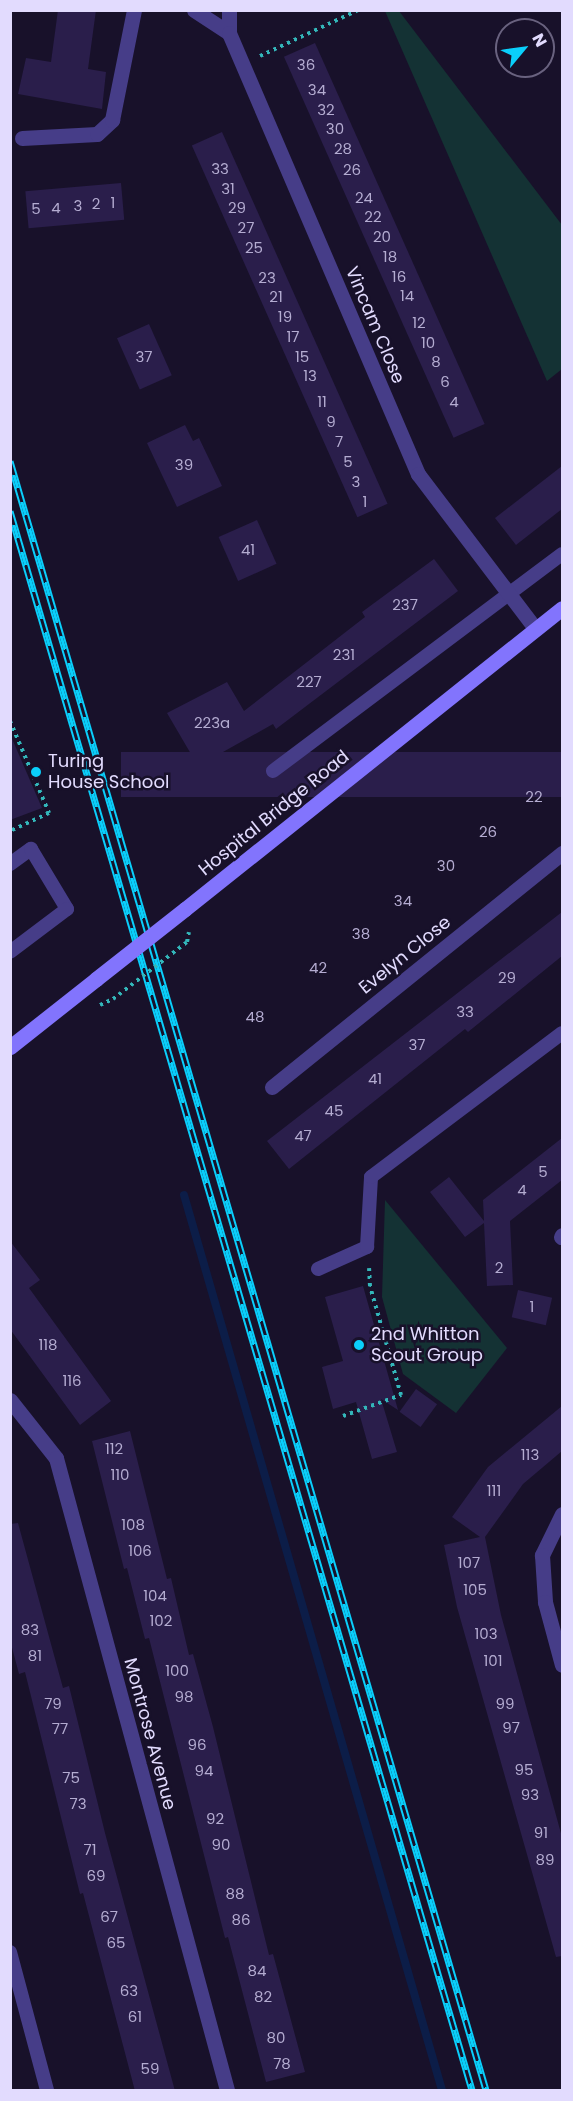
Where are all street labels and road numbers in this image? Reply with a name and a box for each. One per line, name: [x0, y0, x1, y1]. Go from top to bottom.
street label: Vincam Close: [341, 263, 409, 387]
street label: Hospital Bridge Road: [194, 746, 354, 880]
street label: Evelyn Close: [355, 911, 455, 999]
street label: Montrose Avenue: [119, 1656, 181, 1812]

